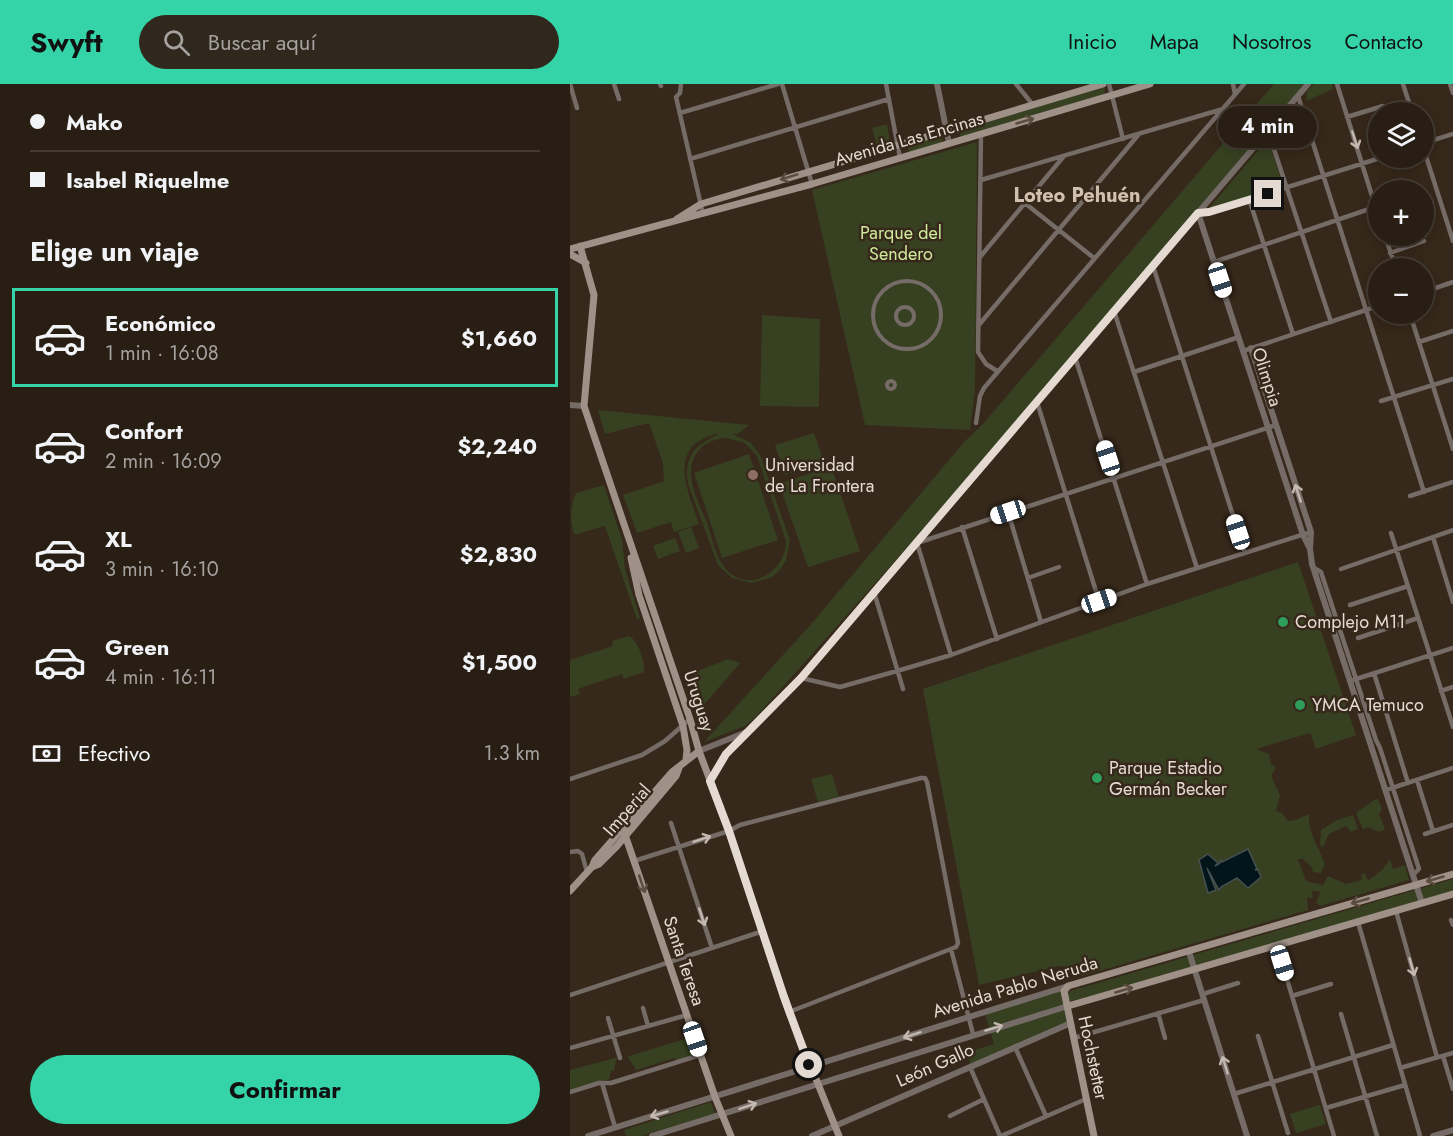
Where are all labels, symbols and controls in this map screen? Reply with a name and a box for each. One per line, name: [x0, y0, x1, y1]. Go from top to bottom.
search box: [139, 15, 559, 69]
text: Swyft: [30, 22, 103, 63]
icon: search: [160, 26, 193, 59]
text: Buscar aquí: [208, 26, 316, 58]
text: Inicio: [1068, 27, 1117, 57]
text: Mapa: [1150, 27, 1199, 57]
text: Nosotros: [1232, 27, 1311, 57]
text: Contacto: [1344, 27, 1423, 57]
map controls: [1368, 102, 1434, 324]
button: layers: [1368, 102, 1434, 168]
street label: Avenida Las Encinas: [832, 105, 986, 173]
text: Mako: [66, 106, 123, 138]
callout: 4 min: [1218, 107, 1318, 149]
text: 4 min: [1241, 112, 1294, 141]
one-way arrow: [1015, 115, 1034, 126]
one-way arrow: [1350, 130, 1361, 149]
text: Isabel Riquelme: [66, 164, 229, 196]
one-way arrow: [780, 172, 799, 183]
route end: [1254, 180, 1281, 207]
button: +: [1368, 180, 1434, 246]
district label: Loteo Pehuén: [1013, 181, 1141, 210]
park label: Parque del Sendero: [860, 220, 942, 267]
text: Elige un viaje: [30, 232, 199, 271]
button: −: [1368, 258, 1434, 324]
car: [1206, 260, 1234, 300]
text: Económico: [105, 307, 216, 339]
icon: car: [33, 311, 87, 365]
text: $1,660: [461, 322, 537, 354]
text: 1 min · 16:08: [105, 339, 219, 368]
street label: Olimpia: [1245, 344, 1289, 410]
text: Confort: [105, 415, 183, 447]
icon: car: [33, 419, 87, 473]
text: $2,240: [457, 430, 537, 462]
car: [1094, 438, 1122, 478]
text: 2 min · 16:09: [105, 447, 222, 476]
place label: Universidad de La Frontera: [765, 452, 874, 499]
marker: Universidad de La Frontera: [746, 468, 760, 482]
one-way arrow: [1291, 484, 1302, 503]
car: [988, 498, 1028, 526]
car: [1224, 512, 1252, 552]
text: XL: [105, 523, 132, 555]
icon: car: [33, 527, 87, 581]
text: $2,830: [460, 538, 537, 570]
text: 3 min · 16:10: [105, 555, 219, 584]
car: [1079, 587, 1119, 615]
place label: Complejo M11: [1295, 609, 1405, 635]
marker: Complejo M11: [1276, 615, 1290, 629]
text: Green: [105, 631, 169, 663]
icon: car: [33, 635, 87, 689]
text: $1,500: [462, 646, 537, 678]
text: 4 min · 16:11: [105, 663, 216, 692]
street label: Uruguay: [677, 667, 721, 735]
place label: YMCA Temuco: [1312, 692, 1424, 718]
marker: YMCA Temuco: [1293, 698, 1307, 712]
icon: cash: [30, 737, 63, 770]
text: Efectivo: [78, 737, 151, 769]
text: 1.3 km: [484, 739, 540, 768]
place label: Parque Estadio Germán Becker: [1109, 755, 1228, 802]
marker: Parque Estadio Germán Becker: [1090, 771, 1104, 785]
street label: Imperial: [597, 778, 657, 842]
one-way arrow: [692, 833, 711, 844]
one-way arrow: [638, 874, 649, 893]
one-way arrow: [1426, 874, 1445, 885]
one-way arrow: [1351, 896, 1370, 907]
one-way arrow: [697, 907, 708, 926]
street label: Santa Teresa: [657, 913, 711, 1009]
car: [1268, 943, 1296, 983]
street label: Avenida Pablo Neruda: [929, 949, 1101, 1025]
one-way arrow: [1407, 958, 1418, 977]
one-way arrow: [1114, 984, 1133, 995]
street label: Hochstetter: [1071, 1013, 1115, 1103]
car: [681, 1019, 709, 1059]
one-way arrow: [984, 1022, 1003, 1033]
one-way arrow: [903, 1030, 922, 1041]
street label: León Gallo: [892, 1036, 978, 1094]
route start: [795, 1051, 822, 1078]
button: Confirmar: [30, 1055, 540, 1124]
one-way arrow: [1218, 1055, 1229, 1074]
one-way arrow: [738, 1100, 757, 1111]
one-way arrow: [650, 1109, 669, 1120]

